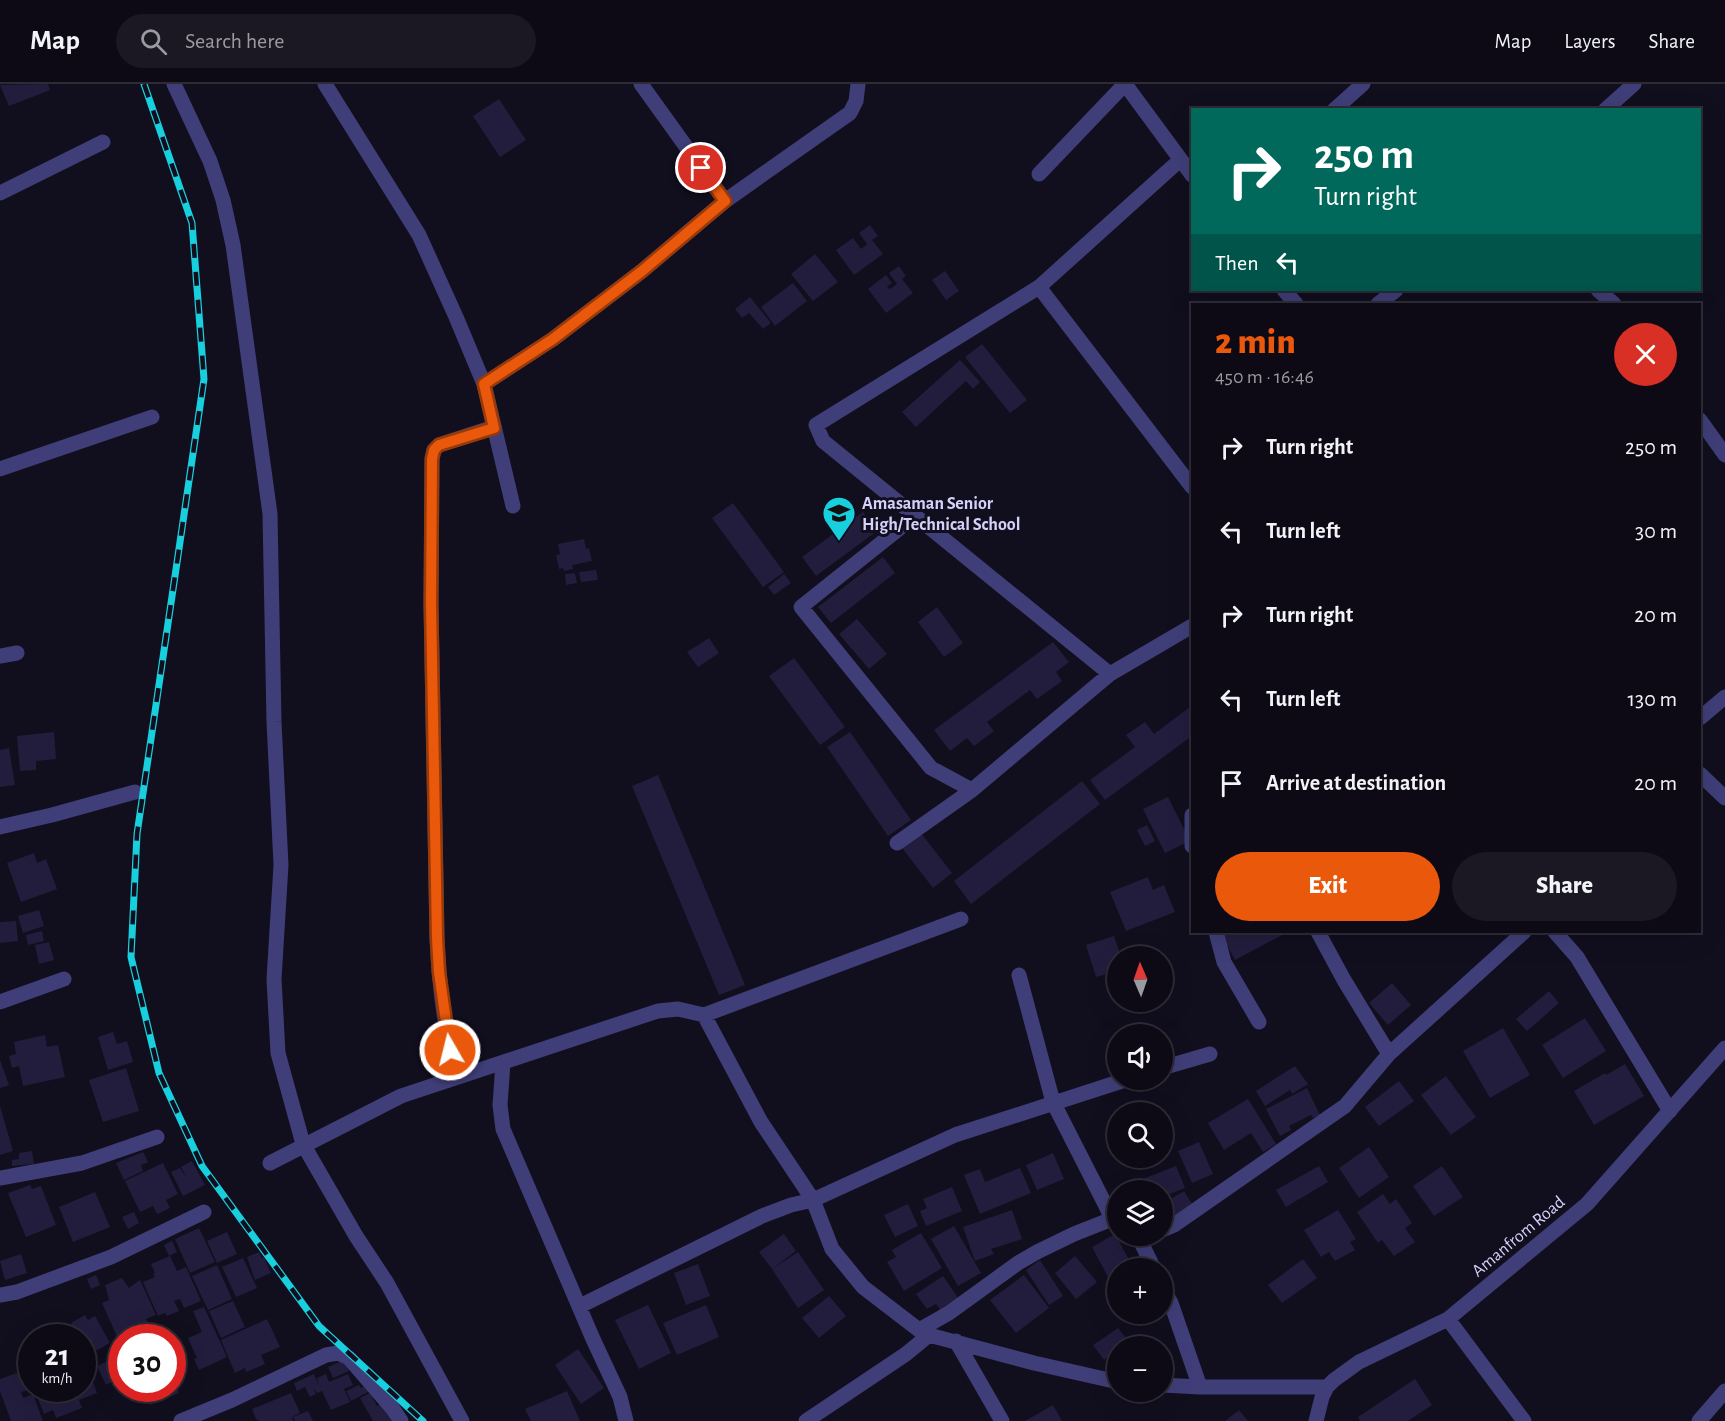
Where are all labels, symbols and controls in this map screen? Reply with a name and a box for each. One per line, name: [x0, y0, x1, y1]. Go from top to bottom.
search box: [116, 14, 536, 68]
icon: search: [137, 25, 170, 58]
text: Map: [30, 27, 80, 55]
text: Search here: [185, 30, 284, 52]
text: Map: [1495, 31, 1531, 52]
text: Layers: [1564, 31, 1615, 52]
text: Share: [1648, 31, 1695, 52]
icon: right: [1215, 132, 1293, 210]
text: 250 m: [1314, 134, 1414, 176]
pin: [675, 142, 726, 193]
icon: arrive: [684, 151, 717, 184]
text: Turn right: [1314, 183, 1417, 210]
icon: left: [1271, 246, 1304, 279]
text: Then: [1215, 252, 1259, 274]
button: close: [1614, 323, 1677, 386]
text: 2 min: [1215, 324, 1296, 360]
text: 450 m · 16:46: [1215, 367, 1314, 387]
icon: right: [1215, 431, 1248, 464]
text: Turn right: [1266, 436, 1353, 458]
text: 250 m: [1625, 436, 1677, 458]
school or university icon: Amasaman Senior High/Technical School: [821, 495, 857, 542]
place label: Amasaman Senior High/Technical School: [862, 495, 1020, 534]
icon: left: [1215, 515, 1248, 548]
text: Turn left: [1266, 520, 1340, 542]
text: 30 m: [1635, 520, 1677, 542]
icon: right: [1215, 599, 1248, 632]
text: Turn right: [1266, 604, 1353, 626]
text: 20 m: [1634, 604, 1677, 626]
icon: left: [1215, 683, 1248, 716]
text: Turn left: [1266, 688, 1340, 710]
text: 130 m: [1628, 688, 1677, 710]
icon: arrive: [1215, 767, 1248, 800]
text: Arrive at destination: [1266, 772, 1446, 794]
text: 20 m: [1634, 772, 1677, 794]
button: Exit: [1215, 852, 1440, 921]
button: Share: [1452, 852, 1677, 921]
north arrow: [1107, 946, 1173, 1012]
map controls: [1107, 946, 1173, 1402]
position arrow: [418, 1018, 482, 1082]
button: sound: [1107, 1024, 1173, 1090]
button: search: [1107, 1102, 1173, 1168]
button: layers: [1107, 1180, 1173, 1246]
street label: Amanfrom Road: [1469, 1193, 1568, 1281]
button: +: [1107, 1258, 1173, 1324]
speed limit sign: 30: [108, 1324, 186, 1402]
button: −: [1107, 1336, 1173, 1402]
text: 21: [45, 1341, 69, 1371]
text: km/h: [42, 1371, 72, 1386]

